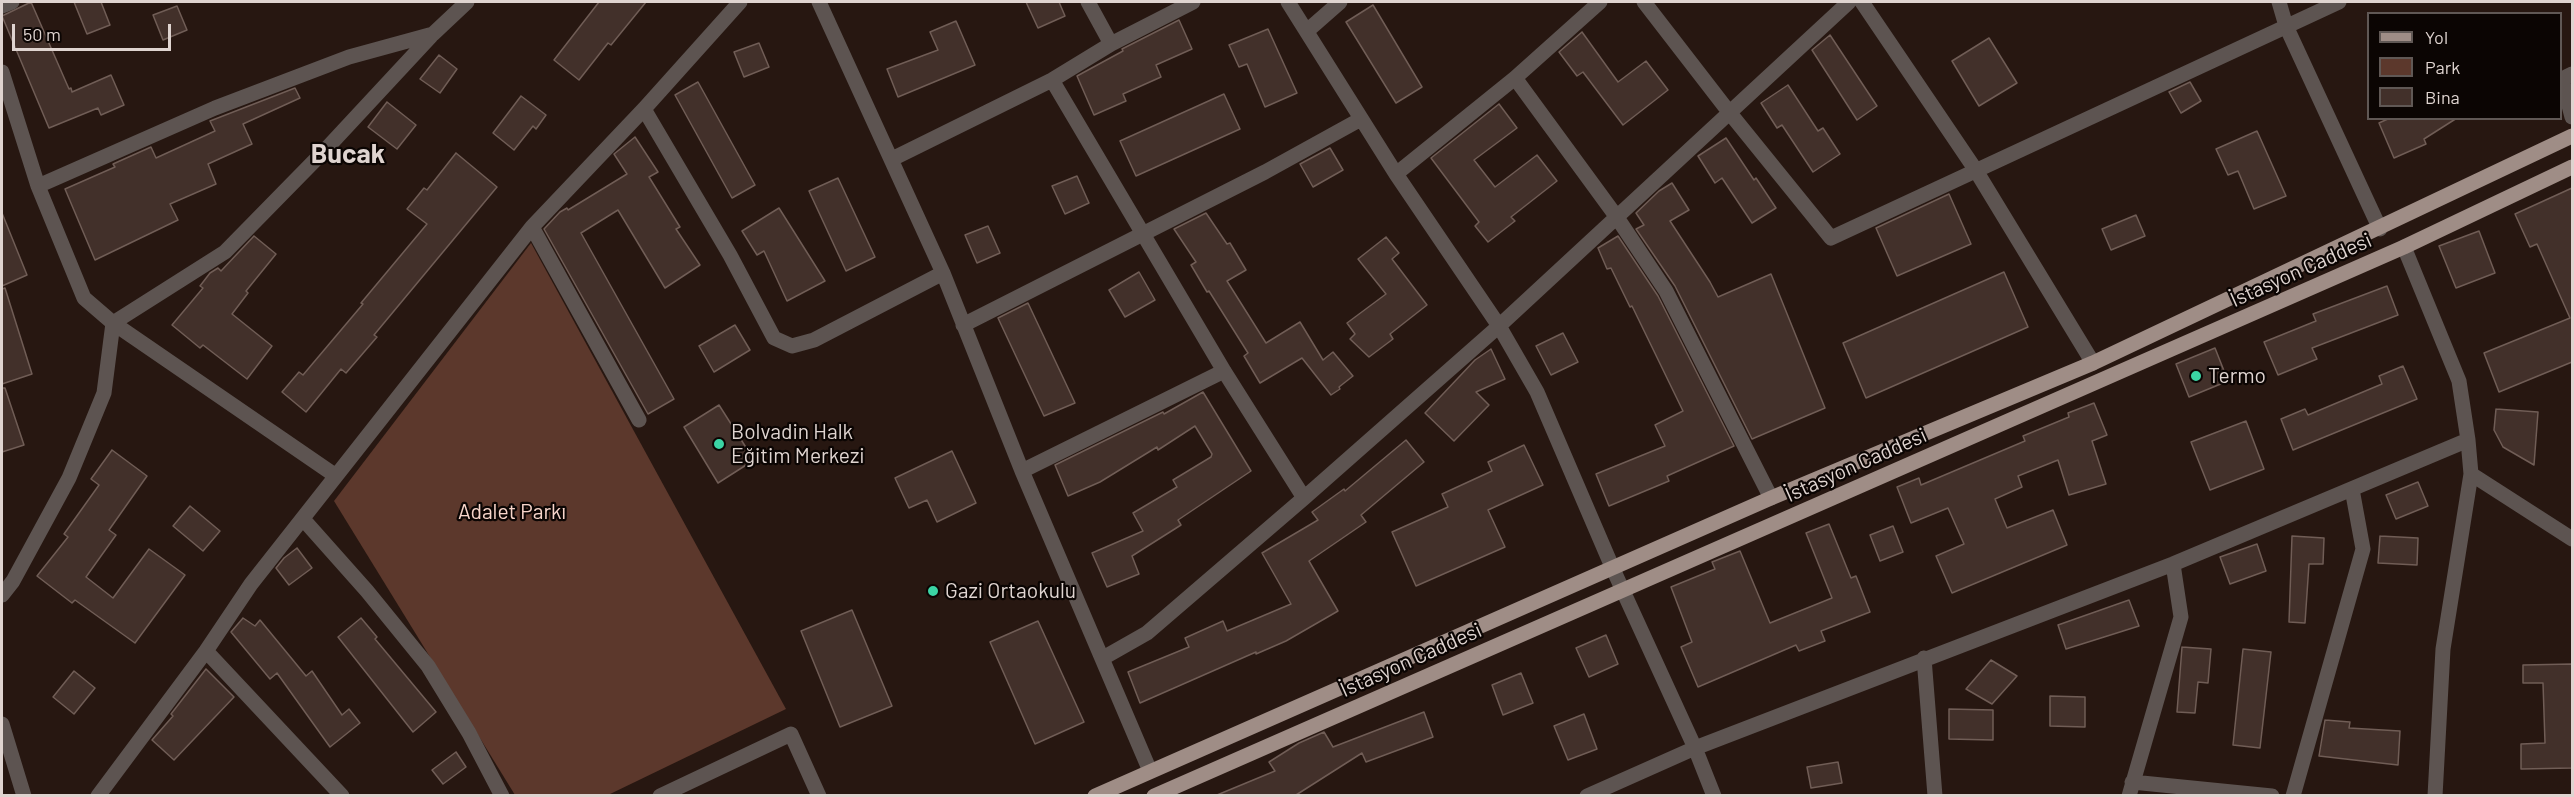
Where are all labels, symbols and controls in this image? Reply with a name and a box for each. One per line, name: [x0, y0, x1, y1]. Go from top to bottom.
scale bar: [15, 12, 174, 50]
legend: [2367, 12, 2562, 120]
text: 50 m: [23, 23, 61, 45]
text: Yol: [2425, 26, 2448, 48]
text: Park: [2425, 56, 2460, 78]
text: Bina: [2425, 86, 2460, 108]
district label: Bucak: [311, 138, 385, 170]
street label: İstasyon Caddesi: [2226, 228, 2376, 312]
place label: Termo: [2208, 363, 2266, 389]
marker: Termo: [2189, 369, 2203, 383]
place label: Bolvadin Halk Eğitim Merkezi: [731, 419, 865, 469]
street label: İstasyon Caddesi: [1781, 423, 1931, 507]
marker: Bolvadin Halk Eğitim Merkezi: [712, 437, 726, 451]
park label: Adalet Parkı: [458, 499, 566, 525]
place label: Gazi Ortaokulu: [945, 578, 1076, 604]
marker: Gazi Ortaokulu: [926, 584, 940, 598]
street label: İstasyon Caddesi: [1336, 618, 1486, 702]

